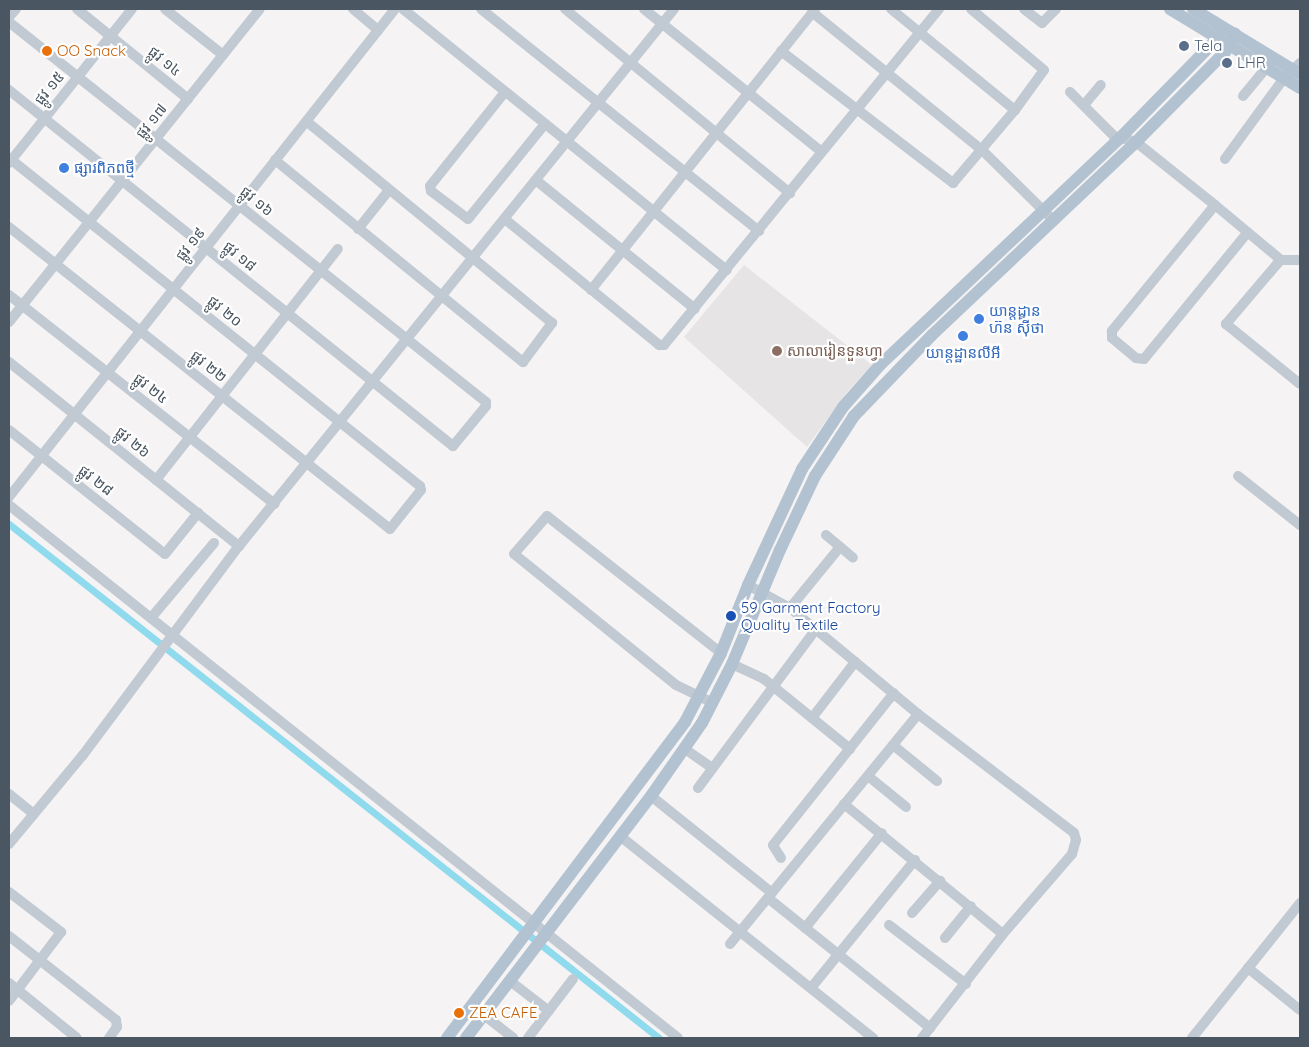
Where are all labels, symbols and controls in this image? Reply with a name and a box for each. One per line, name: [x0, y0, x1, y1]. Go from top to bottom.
place label: Tela: [1194, 37, 1222, 55]
marker: Tela: [1178, 40, 1190, 52]
place label: OO Snack: [57, 42, 126, 60]
street label: ផ្លូវ ១៤: [145, 42, 185, 80]
marker: OO Snack: [41, 45, 53, 57]
place label: LHR: [1237, 54, 1266, 72]
marker: LHR: [1221, 57, 1233, 69]
street label: ផ្លូវ ១៥: [30, 68, 68, 108]
street label: ផ្លូវ ១៧: [131, 100, 171, 142]
place label: ផ្សារពិភពថ្មី: [74, 159, 135, 177]
marker: ផ្សារពិភពថ្មី: [58, 162, 70, 174]
street label: ផ្លូវ ១៦: [237, 182, 277, 220]
street label: ផ្លូវ ១៩: [171, 224, 209, 264]
street label: ផ្លូវ ១៨: [220, 237, 260, 275]
street label: ផ្លូវ ២០: [204, 292, 246, 330]
place label: យាន្ដដ្ឋាន ហ៊ន ស៊ីថា: [989, 301, 1044, 336]
marker: យាន្ដដ្ឋាន ហ៊ន ស៊ីថា: [973, 313, 985, 325]
marker: យាន្ដដ្ឋានលីអី: [957, 330, 969, 342]
place label: សាលារៀនទួនហ្វា: [787, 342, 883, 360]
place label: យាន្ដដ្ឋានលីអី: [926, 344, 1000, 362]
marker: សាលារៀនទួនហ្វា: [771, 345, 783, 357]
street label: ផ្លូវ ២២: [187, 346, 231, 386]
street label: ផ្លូវ ២៤: [130, 369, 172, 407]
street label: ផ្លូវ ២៦: [112, 423, 154, 461]
street label: ផ្លូវ ២៨: [75, 461, 117, 499]
place label: 59 Garment Factory Quality Textile: [741, 598, 881, 633]
marker: 59 Garment Factory Quality Textile: [725, 610, 737, 622]
place label: ZEA CAFE: [469, 1004, 537, 1022]
marker: ZEA CAFE: [453, 1007, 465, 1019]

